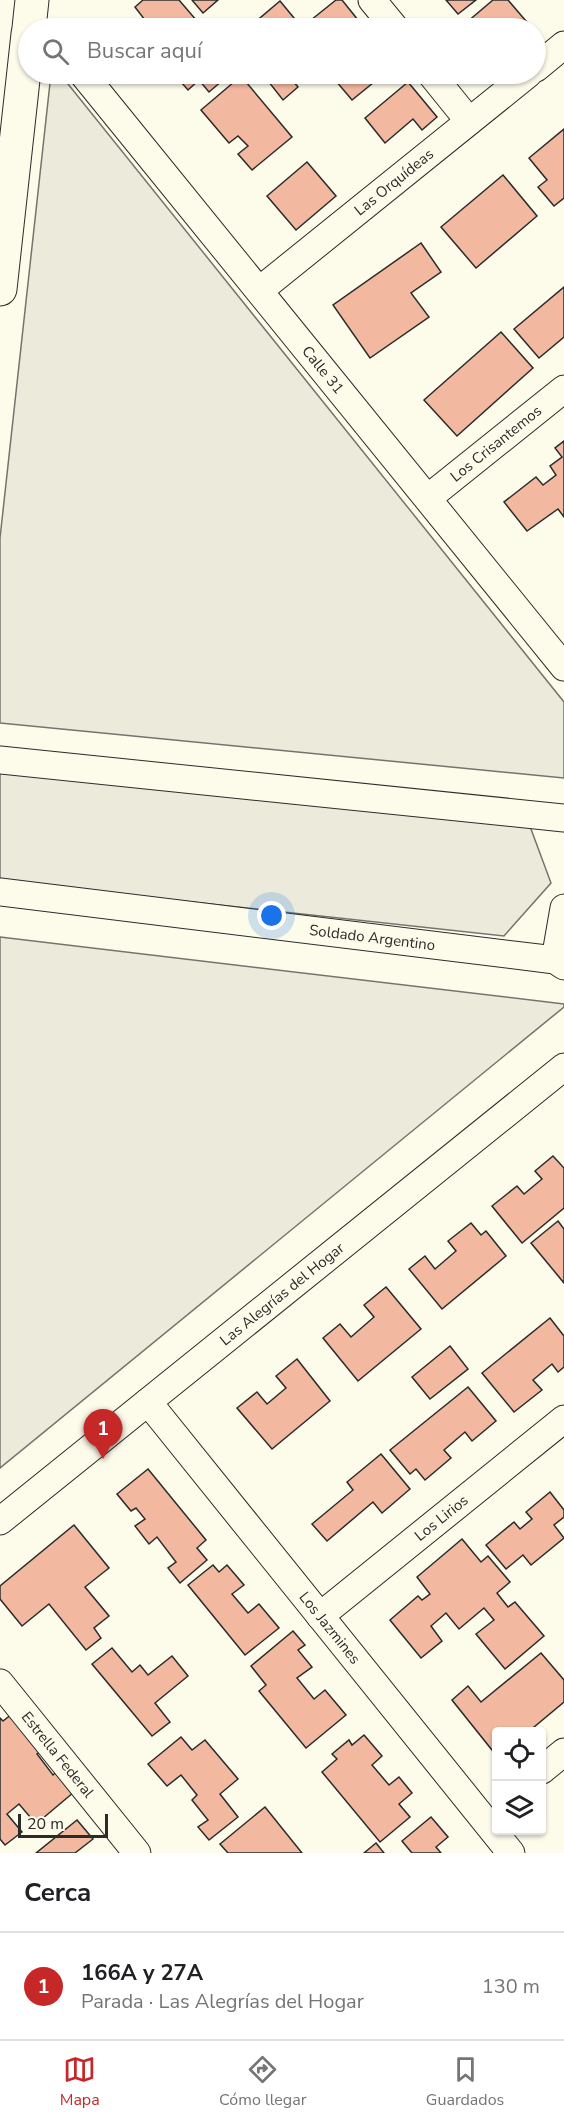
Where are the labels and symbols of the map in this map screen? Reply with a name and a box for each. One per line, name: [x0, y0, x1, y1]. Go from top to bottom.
street label: Las Orquídeas: [350, 144, 438, 220]
street label: Calle 31: [297, 342, 349, 398]
street label: Los Crisantemos: [446, 401, 546, 486]
your location: [257, 901, 286, 930]
street label: Soldado Argentino: [308, 920, 436, 955]
street label: Las Alegrías del Hogar: [216, 1238, 349, 1350]
pin: 1: [84, 1410, 122, 1459]
street label: Los Lirios: [410, 1490, 472, 1546]
street label: Los Jazmines: [295, 1588, 365, 1668]
street label: Estrella Federal: [17, 1707, 99, 1802]
scale bar: [18, 1811, 108, 1838]

